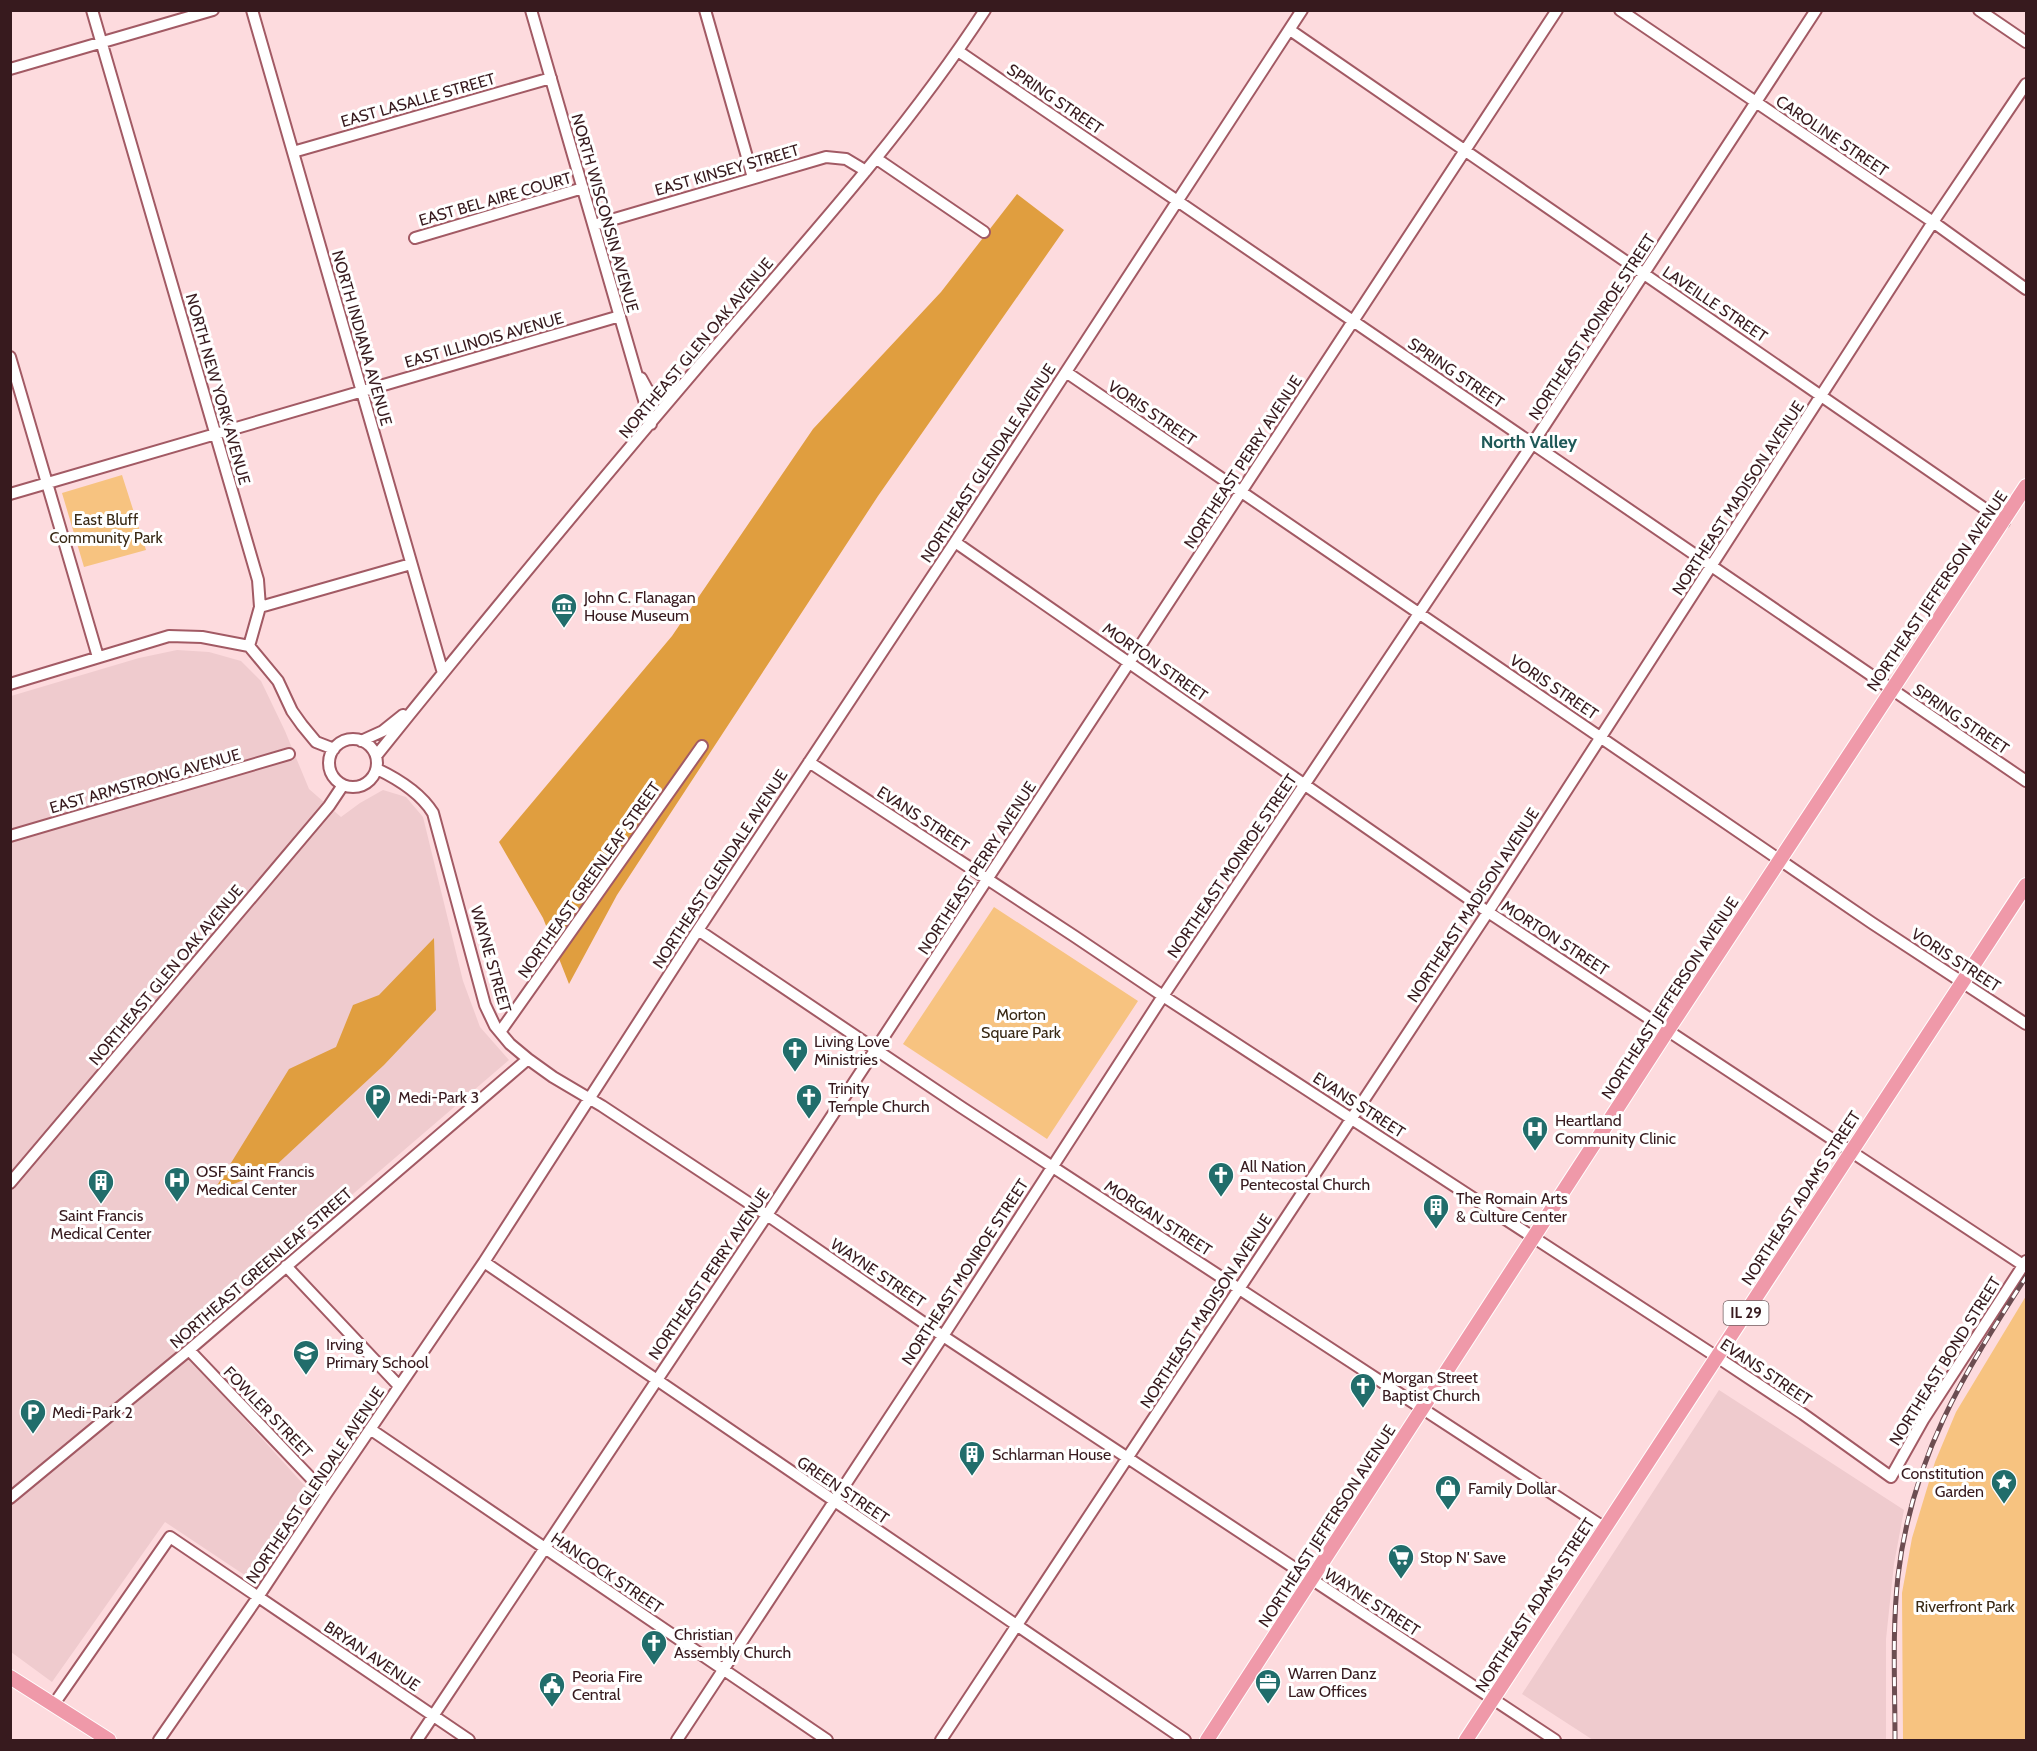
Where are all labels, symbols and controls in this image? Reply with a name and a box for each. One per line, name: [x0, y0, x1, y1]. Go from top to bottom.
street label: SPRING STREET: [1003, 60, 1107, 138]
street label: EAST LASALLE STREET: [339, 69, 498, 131]
street label: CAROLINE STREET: [1772, 91, 1892, 181]
street label: NORTH WISCONSIN AVENUE: [567, 111, 643, 315]
street label: EAST KINSEY STREET: [653, 140, 802, 200]
street label: EAST BEL AIRE COURT: [417, 168, 574, 230]
street label: NORTHEAST MONROE STREET: [1525, 230, 1660, 423]
street label: NORTH INDIANA AVENUE: [328, 248, 396, 428]
street label: NORTHEAST GLEN OAK AVENUE: [615, 254, 777, 442]
street label: LAVEILLE STREET: [1659, 262, 1771, 346]
street label: NORTH NEW YORK AVENUE: [182, 291, 254, 487]
street label: EAST ILLINOIS AVENUE: [402, 308, 566, 372]
street label: SPRING STREET: [1404, 334, 1508, 412]
street label: NORTHEAST GLENDALE AVENUE: [917, 360, 1060, 566]
street label: NORTHEAST PERRY AVENUE: [1180, 372, 1306, 552]
street label: VORIS STREET: [1104, 377, 1200, 450]
street label: NORTHEAST MADISON AVENUE: [1668, 397, 1808, 599]
district label: North Valley: [1481, 431, 1578, 453]
street label: NORTHEAST JEFFERSON AVENUE: [1863, 487, 2011, 695]
park label: East Bluff Community Park: [49, 510, 163, 547]
place label: John C. Flanagan House Museum: [583, 588, 696, 625]
museum icon: John C. Flanagan House Museum: [549, 591, 579, 629]
street label: MORTON STREET: [1099, 619, 1212, 706]
street label: VORIS STREET: [1506, 651, 1602, 724]
street label: SPRING STREET: [1909, 680, 2013, 758]
street label: EAST ARMSTRONG AVENUE: [47, 745, 243, 817]
street label: NORTHEAST GLENDALE AVENUE: [649, 766, 792, 972]
street label: NORTHEAST MONROE STREET: [1163, 770, 1301, 962]
street label: NORTHEAST GREENLEAF STREET: [514, 778, 664, 982]
street label: NORTHEAST PERRY AVENUE: [914, 778, 1040, 958]
street label: EVANS STREET: [874, 782, 973, 856]
street label: NORTHEAST MADISON AVENUE: [1403, 804, 1543, 1006]
street label: NORTHEAST GLEN OAK AVENUE: [85, 881, 247, 1069]
street label: NORTHEAST JEFFERSON AVENUE: [1597, 893, 1743, 1103]
street label: MORTON STREET: [1498, 896, 1612, 980]
street label: WAYNE STREET: [467, 904, 515, 1015]
street label: VORIS STREET: [1908, 924, 2004, 996]
park label: Morton Square Park: [981, 1005, 1062, 1042]
place label: Living Love Ministries: [814, 1032, 890, 1069]
church icon: Living Love Ministries: [780, 1035, 810, 1073]
street label: EVANS STREET: [1310, 1068, 1409, 1142]
place label: Trinity Temple Church: [828, 1079, 930, 1116]
parking icon: Medi-Park 3: [363, 1082, 393, 1120]
church icon: Trinity Temple Church: [794, 1082, 824, 1120]
place label: Medi-Park 3: [398, 1088, 479, 1107]
street label: NORTHEAST ADAMS STREET: [1738, 1107, 1865, 1289]
place label: Heartland Community Clinic: [1555, 1111, 1676, 1148]
hospital icon: Heartland Community Clinic: [1520, 1114, 1550, 1152]
place label: All Nation Pentecostal Church: [1240, 1157, 1370, 1194]
church icon: All Nation Pentecostal Church: [1206, 1160, 1236, 1198]
place label: OSF Saint Francis Medical Center: [196, 1162, 315, 1199]
hospital icon: OSF Saint Francis Medical Center: [162, 1165, 192, 1203]
building icon: Saint Francis Medical Center: [86, 1167, 116, 1205]
street label: NORTHEAST MONROE STREET: [898, 1175, 1033, 1368]
street label: MORGAN STREET: [1101, 1176, 1216, 1260]
street label: NORTHEAST GREENLEAF STREET: [166, 1183, 356, 1352]
street label: NORTHEAST PERRY AVENUE: [645, 1185, 773, 1363]
place label: The Romain Arts & Culture Center: [1456, 1189, 1568, 1226]
building icon: The Romain Arts & Culture Center: [1421, 1192, 1451, 1230]
place label: Saint Francis Medical Center: [51, 1206, 152, 1243]
street label: NORTHEAST MADISON AVENUE: [1136, 1210, 1276, 1412]
street label: WAYNE STREET: [827, 1234, 929, 1312]
street label: NORTHEAST BOND STREET: [1885, 1273, 2005, 1449]
road number: IL 29: [1724, 1301, 1768, 1325]
place label: Irving Primary School: [326, 1335, 429, 1372]
street label: EVANS STREET: [1717, 1335, 1816, 1410]
school or university icon: Irving Primary School: [291, 1338, 321, 1376]
street label: FOWLER STREET: [220, 1362, 317, 1462]
place label: Morgan Street Baptist Church: [1382, 1368, 1480, 1405]
church icon: Morgan Street Baptist Church: [1348, 1371, 1378, 1409]
street label: NORTHEAST GLENDALE AVENUE: [242, 1383, 388, 1587]
parking icon: Medi-Park 2: [18, 1397, 48, 1435]
place label: Medi-Park 2: [52, 1403, 133, 1422]
street label: NORTHEAST JEFFERSON AVENUE: [1254, 1421, 1400, 1631]
building icon: Schlarman House: [957, 1439, 987, 1477]
place label: Schlarman House: [992, 1445, 1111, 1464]
street label: GREEN STREET: [793, 1452, 893, 1528]
place label: Constitution Garden: [1901, 1464, 1984, 1501]
place icon: Constitution Garden: [1989, 1467, 2019, 1505]
shop icon: Family Dollar: [1433, 1473, 1463, 1511]
place label: Family Dollar: [1468, 1479, 1557, 1498]
street label: NORTHEAST ADAMS STREET: [1472, 1514, 1599, 1696]
street label: HANCOCK STREET: [548, 1529, 667, 1618]
supermarket icon: Stop N' Save: [1386, 1542, 1416, 1580]
place label: Stop N' Save: [1420, 1548, 1506, 1567]
street label: WAYNE STREET: [1321, 1564, 1424, 1640]
park label: Riverfront Park: [1915, 1597, 2016, 1616]
street label: BRYAN AVENUE: [321, 1617, 424, 1695]
place label: Christian Assembly Church: [674, 1625, 791, 1662]
church icon: Christian Assembly Church: [639, 1628, 669, 1666]
place label: Warren Danz Law Offices: [1288, 1664, 1377, 1701]
place label: Peoria Fire Central: [572, 1667, 642, 1704]
office icon: Warren Danz Law Offices: [1253, 1667, 1283, 1705]
public building icon: Peoria Fire Central: [537, 1670, 567, 1708]

